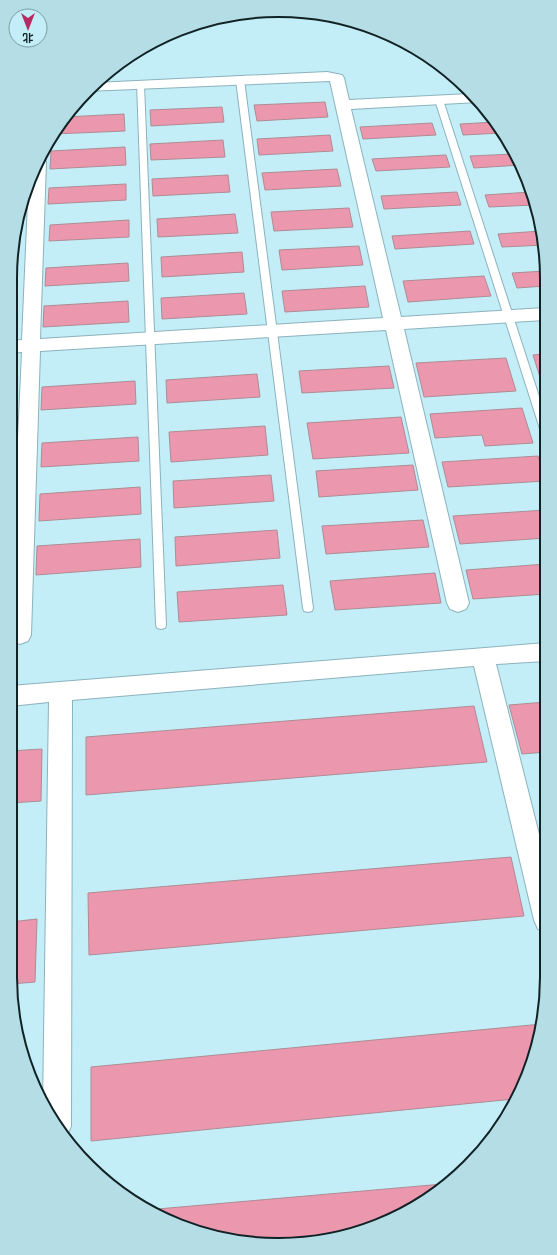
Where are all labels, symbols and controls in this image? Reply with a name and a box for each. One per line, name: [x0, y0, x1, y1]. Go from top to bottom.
north arrow: [8, 8, 48, 48]
text: 北: [23, 32, 34, 44]

